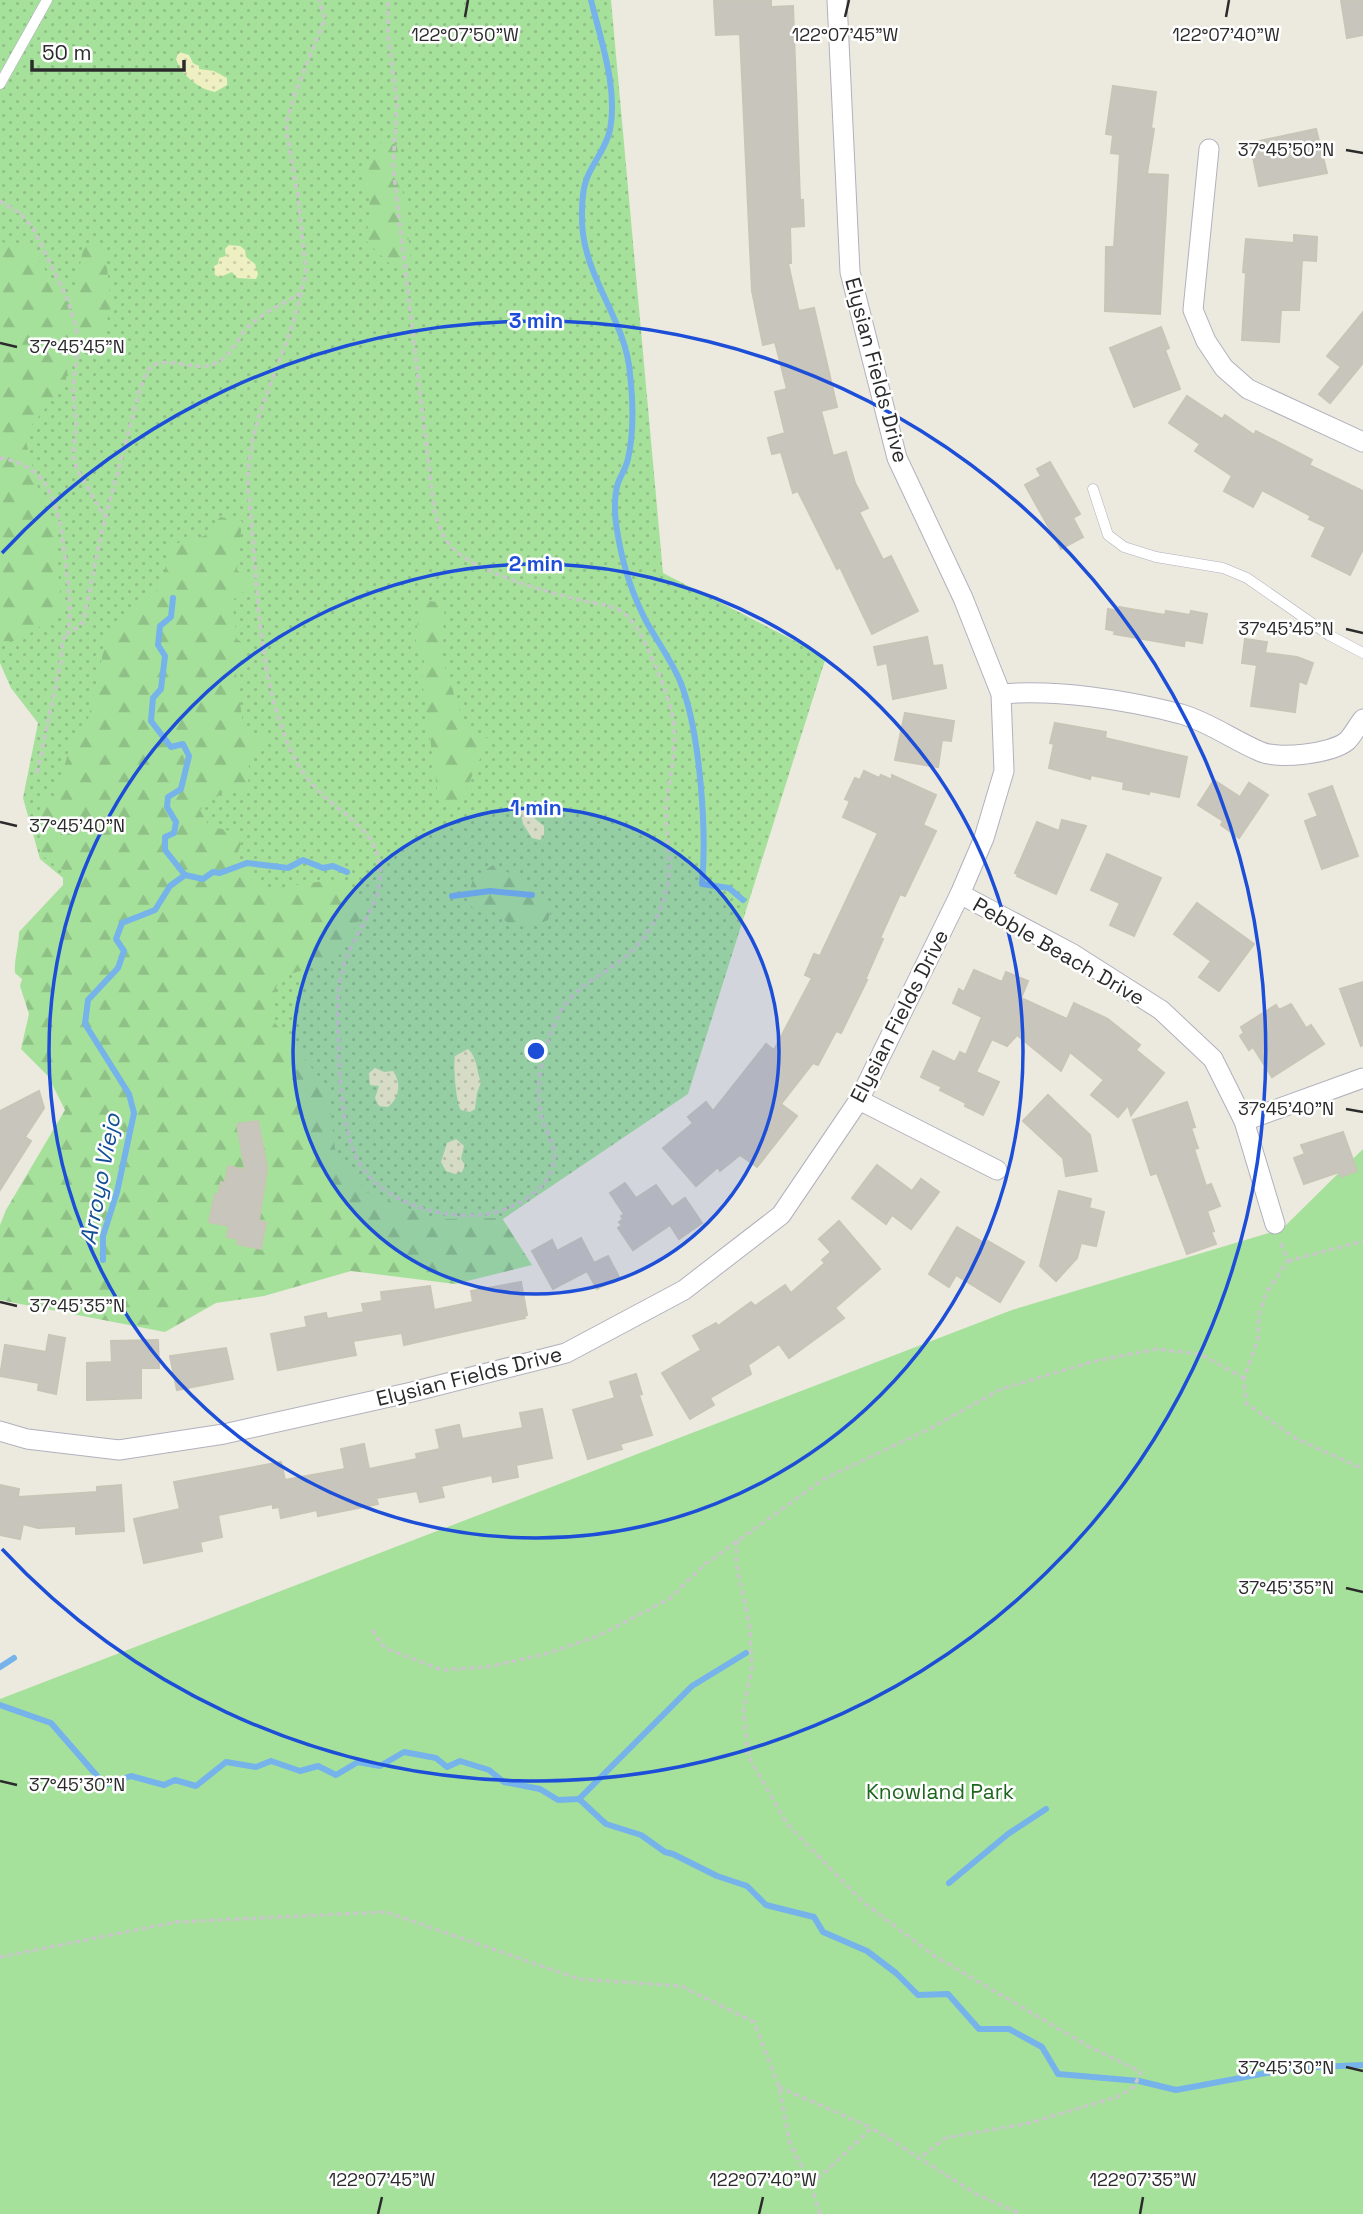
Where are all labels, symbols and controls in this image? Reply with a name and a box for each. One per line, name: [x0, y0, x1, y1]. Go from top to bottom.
text: 122°07'50"W: [411, 23, 519, 46]
text: 122°07'45"W: [792, 23, 899, 46]
text: 122°07'40"W: [1172, 23, 1280, 46]
scale bar: [32, 28, 184, 72]
text: 50 m: [42, 39, 92, 66]
text: 37°45'50"N: [1238, 138, 1334, 161]
street label: Elysian Fields Drive: [839, 274, 915, 466]
text: 3 min: [509, 307, 563, 334]
text: 37°45'45"N: [29, 335, 125, 358]
text: 2 min: [509, 550, 563, 577]
text: 37°45'45"N: [1238, 617, 1334, 640]
text: 1 min: [510, 794, 562, 821]
text: 37°45'40"N: [29, 814, 125, 837]
street label: Pebble Beach Drive: [968, 891, 1150, 1011]
street label: Elysian Fields Drive: [844, 925, 954, 1107]
centre of rings: [524, 1039, 548, 1063]
text: 37°45'40"N: [1238, 1097, 1334, 1120]
water label: Arroyo Viejo: [73, 1110, 128, 1247]
text: 37°45'35"N: [29, 1294, 125, 1317]
street label: Elysian Fields Drive: [373, 1340, 565, 1412]
text: 37°45'35"N: [1238, 1576, 1334, 1599]
text: 37°45'30"N: [29, 1773, 125, 1796]
park label: Knowland Park: [866, 1778, 1014, 1805]
text: 37°45'30"N: [1238, 2056, 1334, 2079]
text: 122°07'45"W: [329, 2168, 436, 2191]
text: 122°07'40"W: [709, 2168, 817, 2191]
text: 122°07'35"W: [1089, 2168, 1197, 2191]

